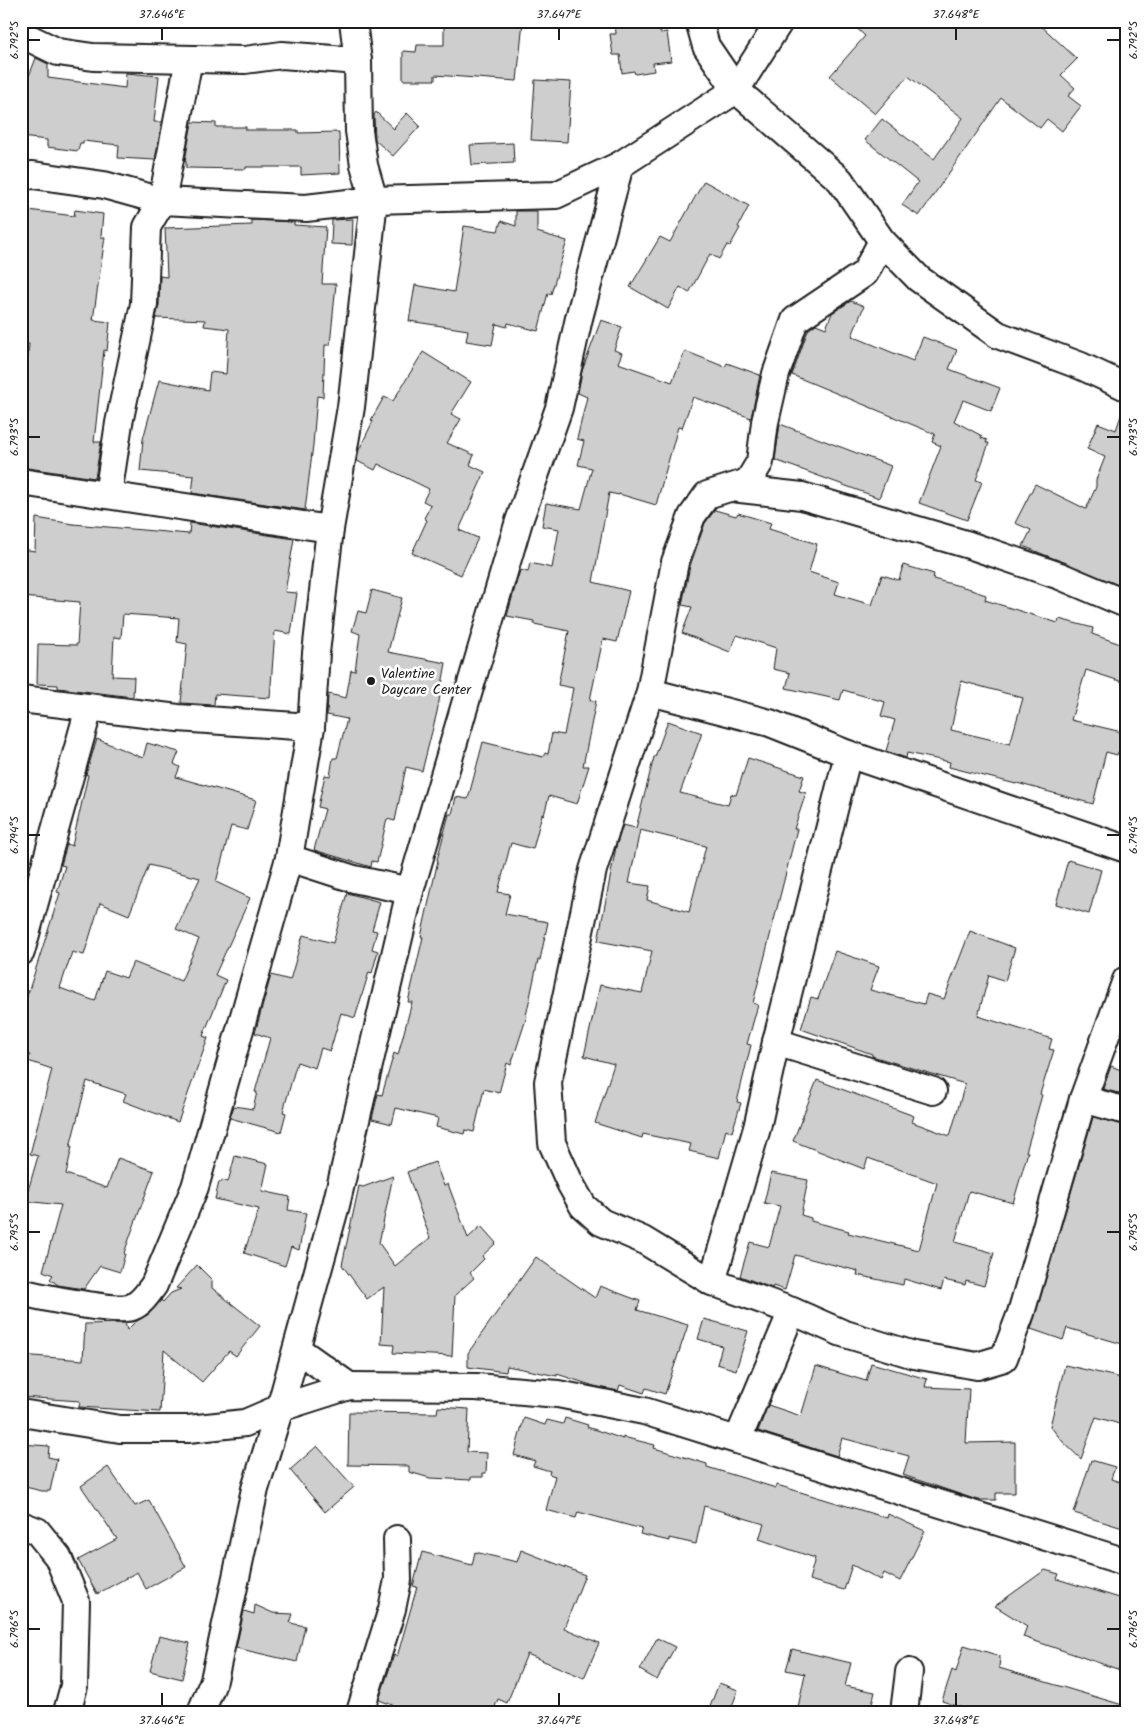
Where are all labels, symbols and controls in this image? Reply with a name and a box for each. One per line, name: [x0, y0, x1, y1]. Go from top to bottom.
text: 37.646°E: [139, 5, 186, 24]
text: 37.647°E: [536, 5, 583, 24]
text: 37.648°E: [933, 5, 980, 24]
text: 6.792°S: [5, 20, 24, 59]
text: 6.792°S: [1124, 20, 1143, 59]
text: 6.793°S: [5, 417, 24, 456]
text: 6.793°S: [1124, 417, 1143, 456]
place label: Valentine Daycare Center: [381, 663, 472, 701]
marker: Valentine Daycare Center: [365, 675, 377, 687]
text: 6.794°S: [5, 815, 24, 854]
text: 6.794°S: [1124, 815, 1143, 854]
text: 6.795°S: [5, 1212, 24, 1251]
text: 6.795°S: [1124, 1212, 1143, 1251]
text: 6.796°S: [5, 1609, 24, 1648]
text: 6.796°S: [1124, 1609, 1143, 1648]
text: 37.646°E: [139, 1711, 186, 1730]
text: 37.647°E: [536, 1711, 583, 1730]
text: 37.648°E: [933, 1711, 980, 1730]

